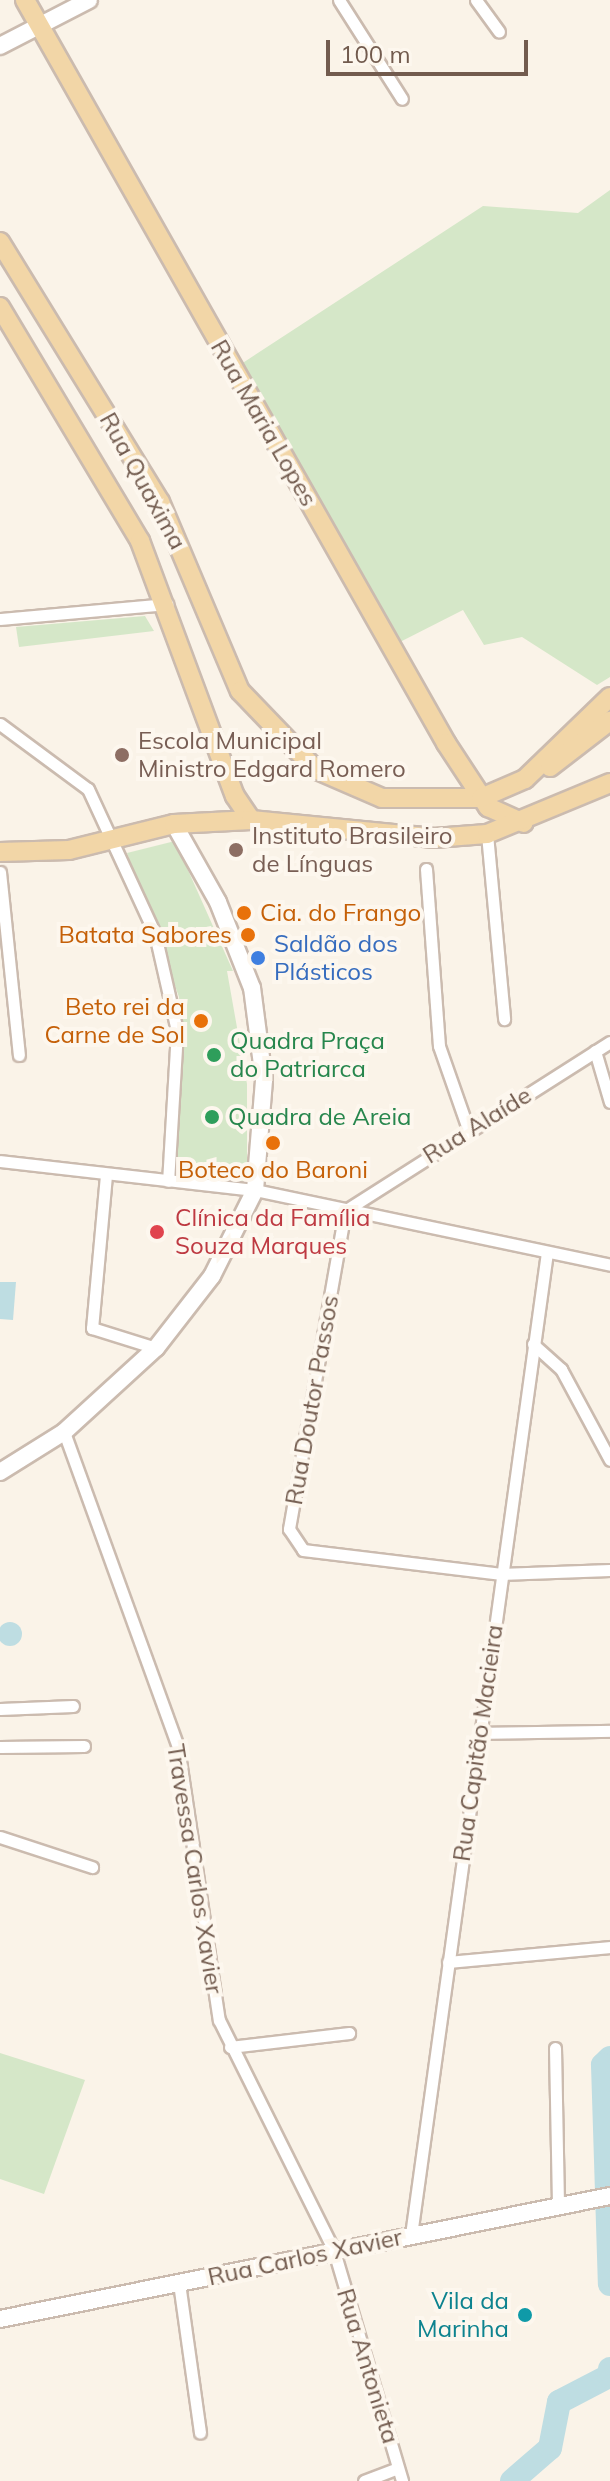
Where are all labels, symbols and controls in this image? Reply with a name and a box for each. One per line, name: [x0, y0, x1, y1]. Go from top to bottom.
scale bar: [330, 24, 532, 74]
text: 100 m: [340, 39, 411, 69]
street label: Rua Maria Lopes: [205, 335, 323, 511]
street label: Rua Quaxima: [94, 408, 192, 554]
place label: Escola Municipal Ministro Edgard Romero: [138, 727, 406, 783]
marker: Escola Municipal Ministro Edgard Romero: [113, 746, 131, 764]
place label: Instituto Brasileiro de Línguas: [252, 822, 452, 878]
marker: Instituto Brasileiro de Línguas: [227, 841, 245, 859]
place label: Cia. do Frango: [260, 899, 421, 927]
marker: Cia. do Frango: [235, 904, 253, 922]
place label: Batata Sabores: [58, 921, 232, 949]
marker: Batata Sabores: [239, 926, 257, 944]
place label: Saldão dos Plásticos: [274, 930, 398, 986]
marker: Saldão dos Plásticos: [249, 949, 267, 967]
place label: Beto rei da Carne de Sol: [44, 993, 185, 1049]
marker: Beto rei da Carne de Sol: [192, 1012, 210, 1030]
place label: Quadra Praça do Patriarca: [230, 1027, 385, 1083]
marker: Quadra Praça do Patriarca: [205, 1046, 223, 1064]
street label: Rua Alaíde: [418, 1080, 536, 1170]
place label: Quadra de Areia: [228, 1103, 412, 1131]
marker: Quadra de Areia: [203, 1108, 221, 1126]
marker: Boteco do Baroni: [264, 1134, 282, 1152]
place label: Boteco do Baroni: [178, 1156, 368, 1184]
place label: Clínica da Família Souza Marques: [175, 1204, 370, 1260]
marker: Clínica da Família Souza Marques: [146, 1221, 168, 1243]
street label: Rua Doutor Passos: [279, 1293, 345, 1507]
street label: Rua Capitão Macieira: [447, 1623, 509, 1863]
street label: Travessa Carlos Xavier: [161, 1742, 229, 1996]
street label: Rua Carlos Xavier: [205, 2222, 405, 2292]
street label: Rua Antonieta: [331, 2285, 405, 2447]
place label: Vila da Marinha: [417, 2287, 509, 2343]
marker: Vila da Marinha: [516, 2306, 534, 2324]

